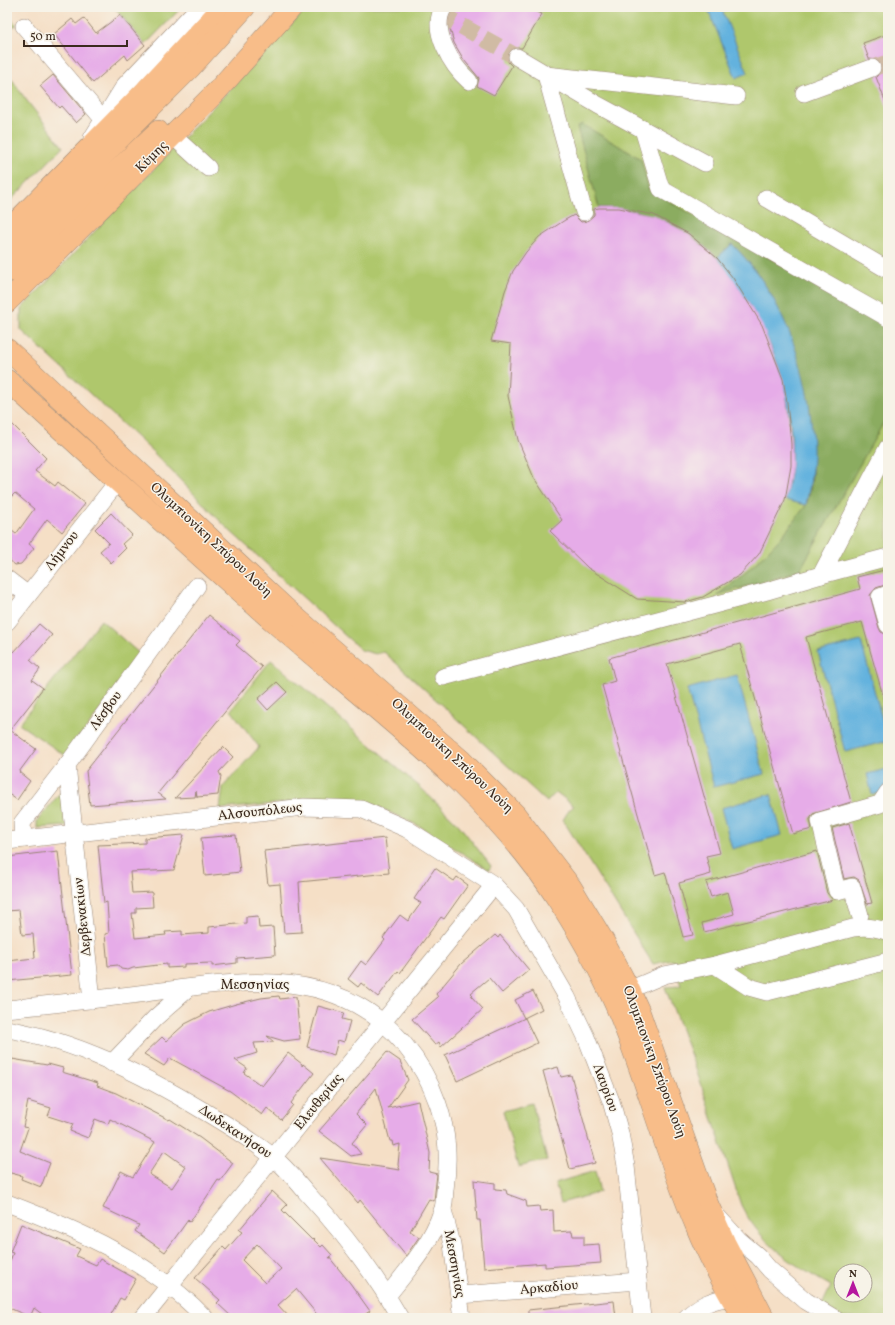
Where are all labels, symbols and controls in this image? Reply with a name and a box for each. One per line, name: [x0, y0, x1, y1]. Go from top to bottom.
scale bar: [24, 22, 127, 48]
text: 50 m: [30, 29, 56, 45]
street label: Κύμης: [132, 137, 172, 177]
street label: Ολυμπιονίκη Σπύρου Λούη: [146, 478, 276, 602]
street label: Λήμνου: [40, 527, 84, 575]
street label: Λέσβου: [85, 687, 127, 735]
street label: Ολυμπιονίκη Σπύρου Λούη: [387, 694, 517, 818]
street label: Αλσουπόλεως: [217, 798, 303, 826]
street label: Δερβενακίων: [69, 877, 97, 957]
street label: Μεσσηνίας: [221, 976, 289, 995]
street label: Ολυμπιονίκη Σπύρου Λούη: [618, 983, 690, 1141]
street label: Λαυρίου: [588, 1061, 623, 1115]
street label: Ελευθερίας: [290, 1070, 348, 1134]
street label: Δωδεκανήσου: [195, 1100, 276, 1164]
street label: Μεσσηνίας: [439, 1228, 469, 1300]
north arrow: [833, 1263, 873, 1303]
text: N: [849, 1267, 857, 1282]
street label: Αρκαδίου: [519, 1276, 579, 1300]

